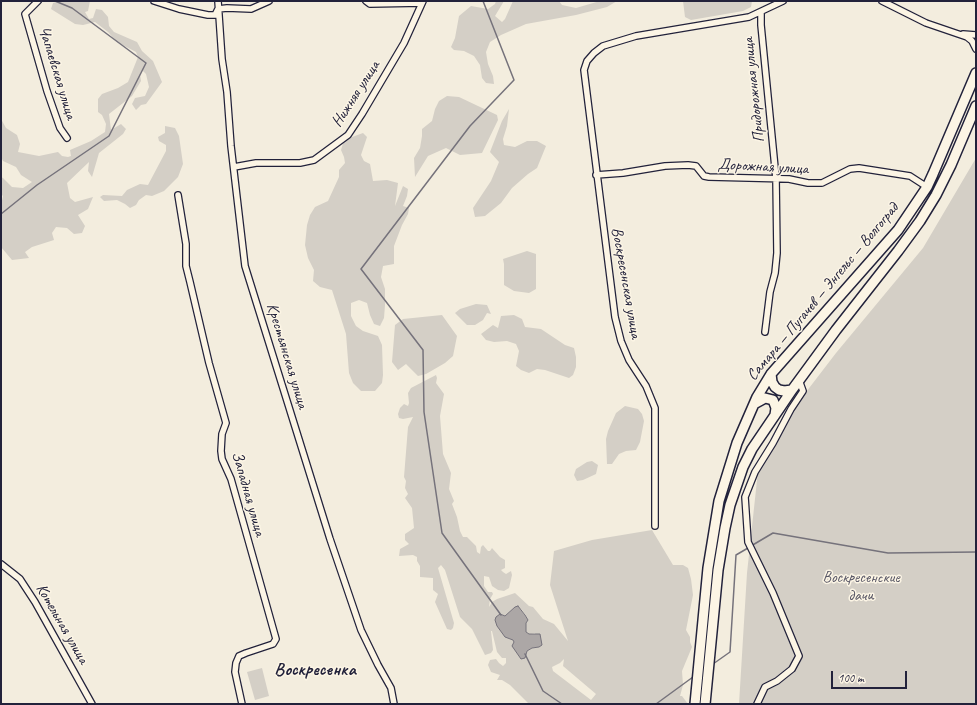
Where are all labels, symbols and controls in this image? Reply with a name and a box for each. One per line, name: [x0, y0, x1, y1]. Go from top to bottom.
street label: Чапаевская улица: [34, 24, 80, 122]
street label: Придорожная улица: [739, 37, 769, 143]
street label: Нижняя улица: [328, 57, 384, 131]
street label: Дорожная улица: [717, 155, 809, 179]
street label: Самара — Пугачев — Энгельс — Волгоград: [743, 199, 903, 385]
street label: Воскресенская улица: [607, 226, 645, 340]
street label: Крестьянская улица: [262, 301, 312, 411]
street label: Западная улица: [227, 450, 269, 538]
park label: Воскресенские дачи: [822, 568, 900, 606]
street label: Котельная улица: [31, 580, 93, 668]
district label: Воскресенка: [274, 659, 356, 681]
scale bar: [833, 663, 909, 689]
text: 100 m: [838, 670, 864, 686]

